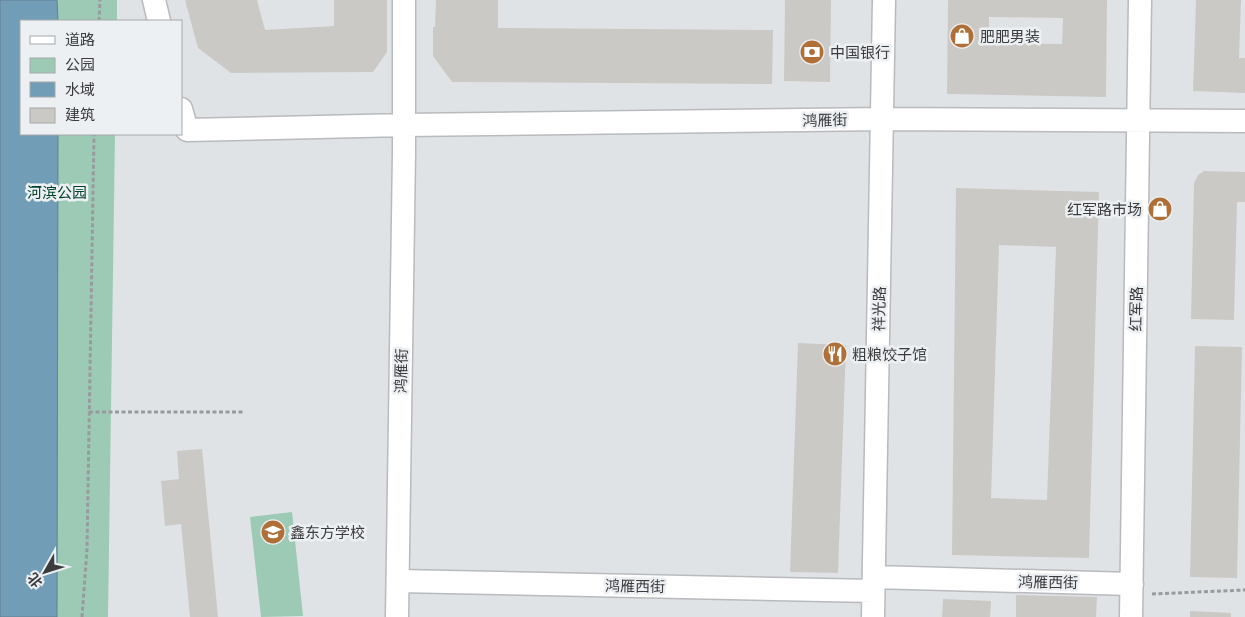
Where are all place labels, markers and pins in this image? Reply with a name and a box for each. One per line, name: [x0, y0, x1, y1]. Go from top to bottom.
shop icon: 肥肥男装: [949, 23, 975, 49]
place label: 肥肥男装: [980, 28, 1040, 45]
bank icon: 中国银行: [799, 39, 825, 65]
place label: 中国银行: [830, 44, 890, 61]
shop icon: 红军路市场: [1147, 196, 1173, 222]
place label: 红军路市场: [1067, 201, 1142, 218]
restaurant icon: 粗粮饺子馆: [822, 341, 848, 367]
place label: 粗粮饺子馆: [852, 346, 927, 363]
school or university icon: 鑫东方学校: [260, 519, 286, 545]
place label: 鑫东方学校: [290, 524, 365, 541]

